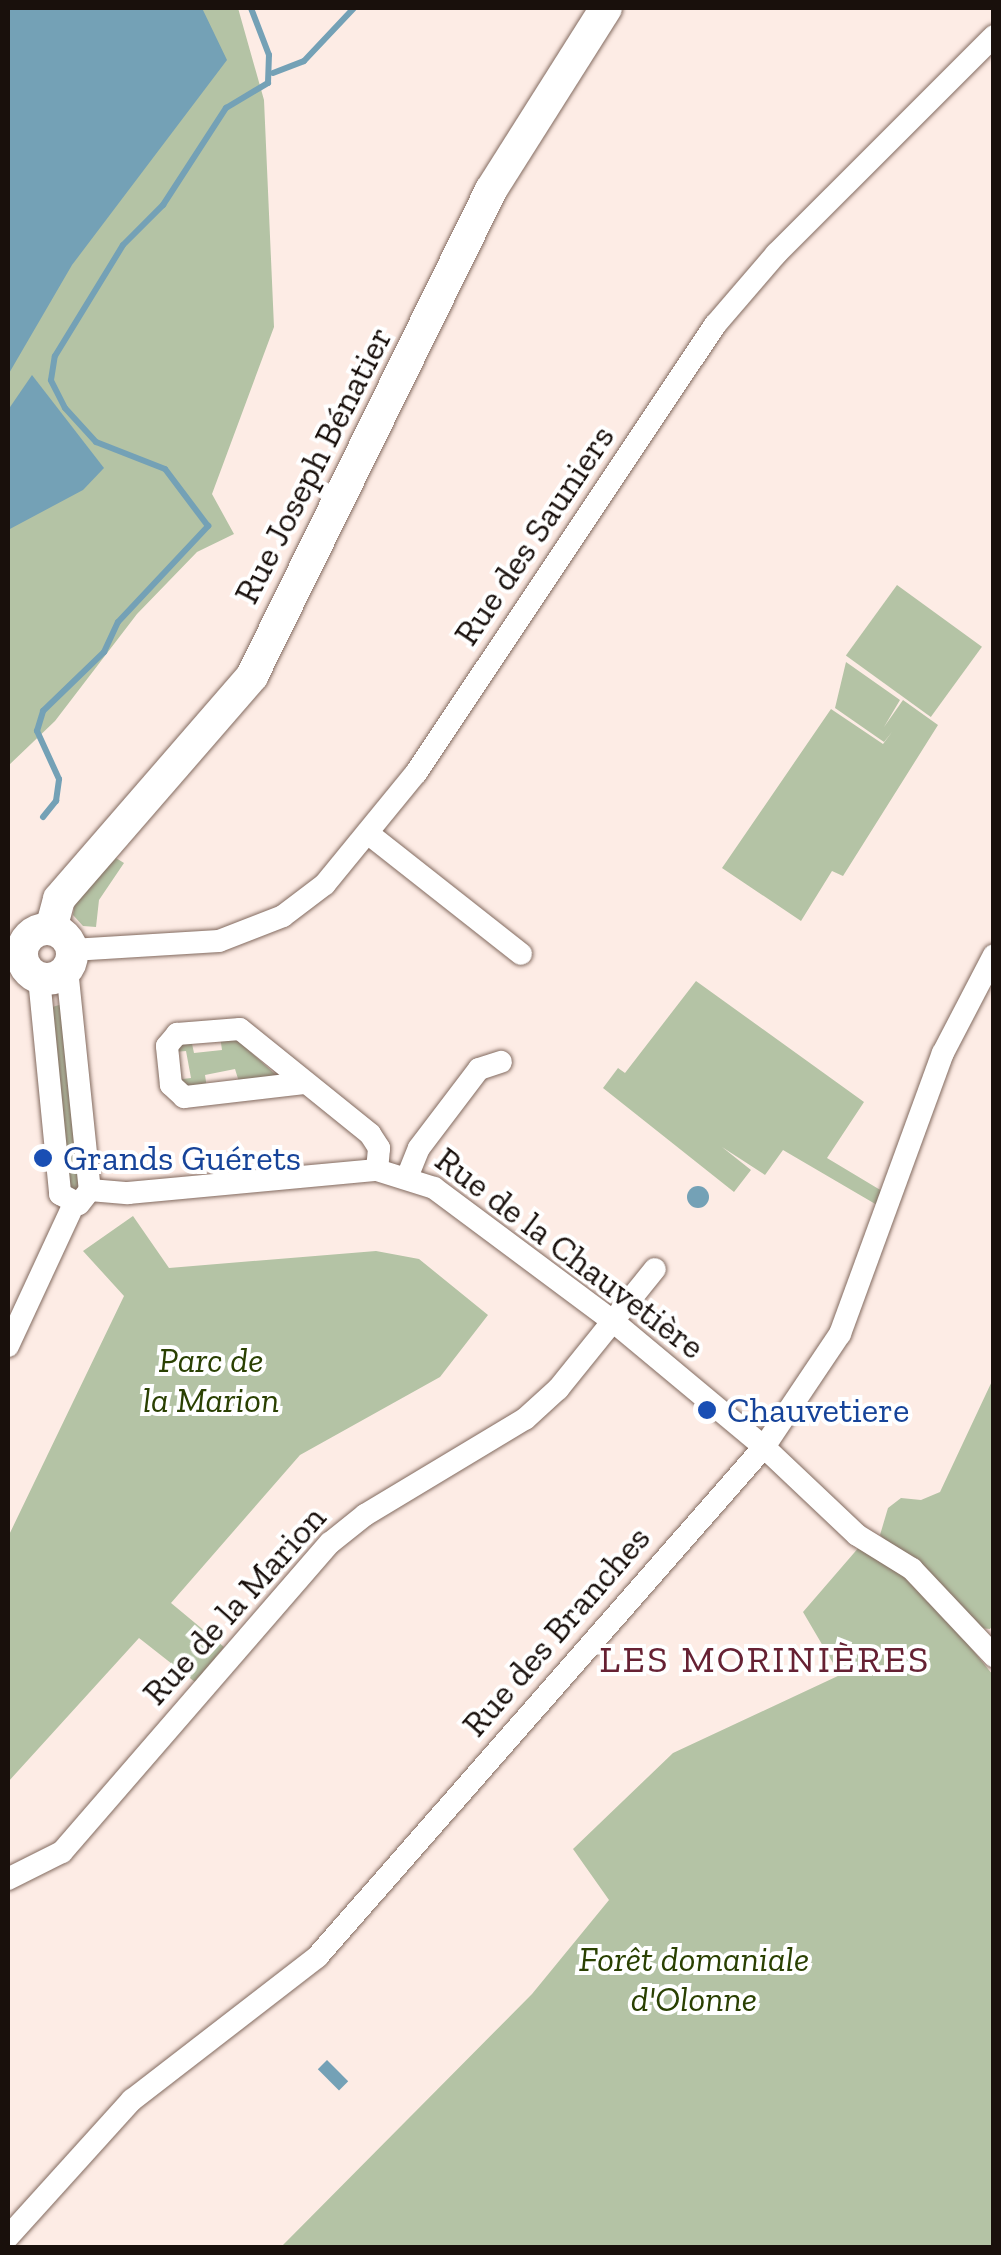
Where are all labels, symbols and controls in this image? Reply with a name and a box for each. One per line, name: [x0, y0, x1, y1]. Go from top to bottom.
street label: Rue Joseph Bénatier: [225, 319, 401, 611]
street label: Rue des Sauniers: [445, 417, 623, 653]
place label: Grands Guérets: [63, 1137, 301, 1179]
street label: Rue de la Chauvetière: [427, 1138, 713, 1368]
marker: Grands Guérets: [32, 1147, 54, 1169]
park label: Parc de la Marion: [143, 1339, 279, 1421]
place label: Chauvetiere: [727, 1389, 909, 1431]
marker: Chauvetiere: [696, 1399, 718, 1421]
street label: Rue de la Marion: [134, 1497, 334, 1713]
street label: Rue des Branches: [453, 1517, 659, 1745]
district label: LES MORINIÈRES: [599, 1637, 931, 1683]
park label: Forêt domaniale d'Olonne: [579, 1938, 809, 2020]

